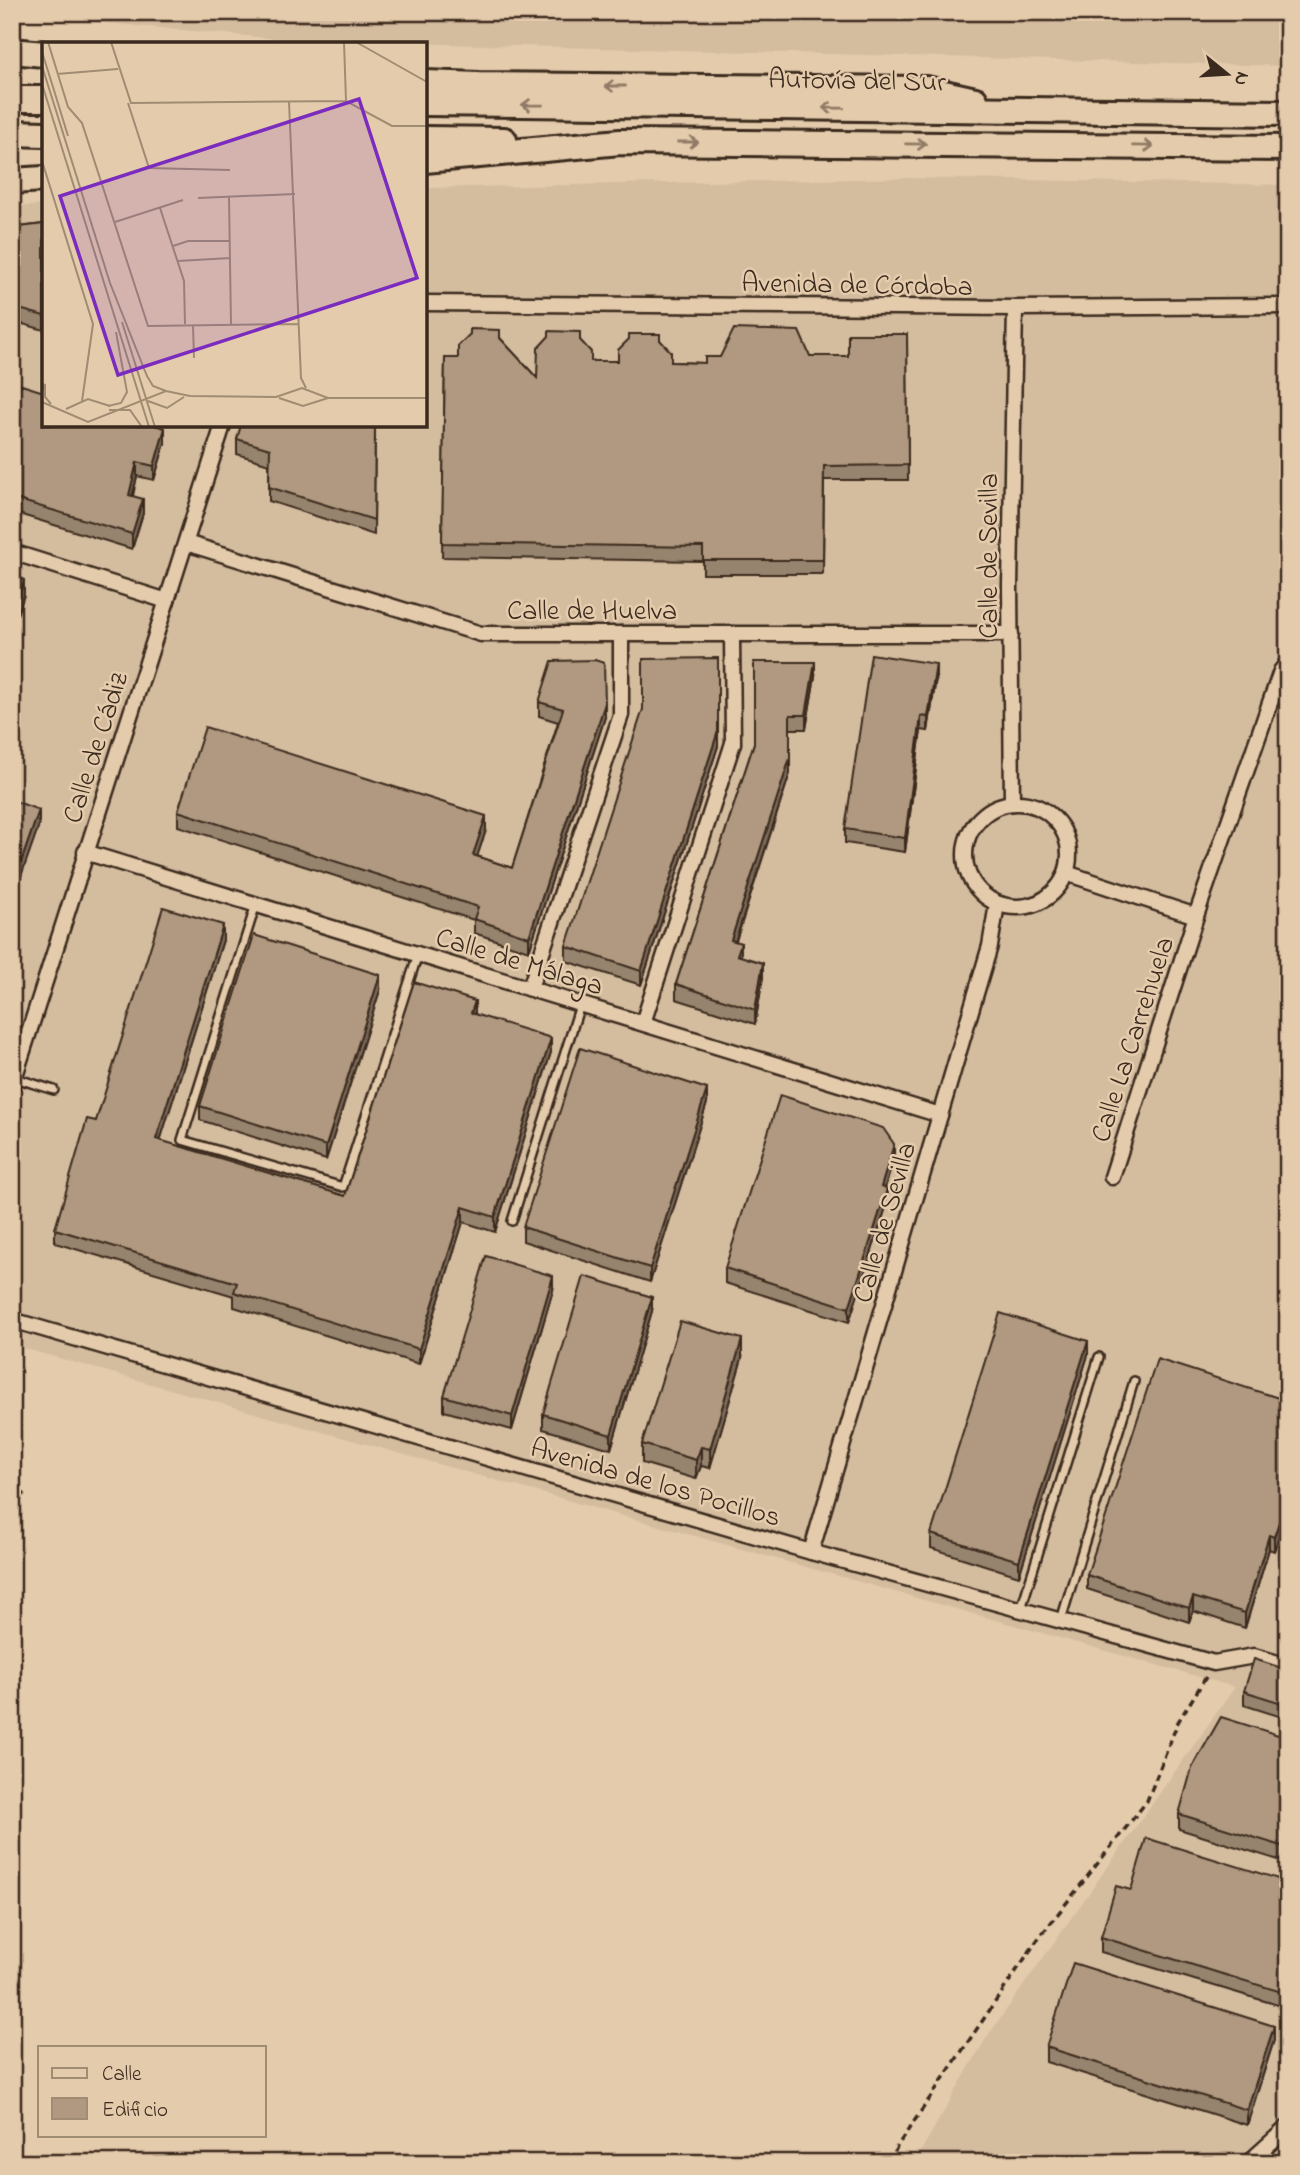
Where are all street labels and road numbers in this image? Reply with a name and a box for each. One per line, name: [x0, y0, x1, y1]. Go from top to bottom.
street label: Autovía del Sur: [768, 60, 946, 105]
street label: Avenida de Córdoba: [741, 264, 973, 309]
street label: Calle de Sevilla: [970, 473, 1011, 639]
street label: Calle de Huelva: [507, 592, 677, 633]
street label: Calle de Cádiz: [54, 667, 141, 829]
street label: Calle de Málaga: [430, 918, 608, 1008]
street label: Calle La Carrehuela: [1082, 932, 1187, 1148]
street label: Calle de Sevilla: [844, 1138, 929, 1308]
street label: Avenida de los Pocillos: [525, 1429, 785, 1540]

